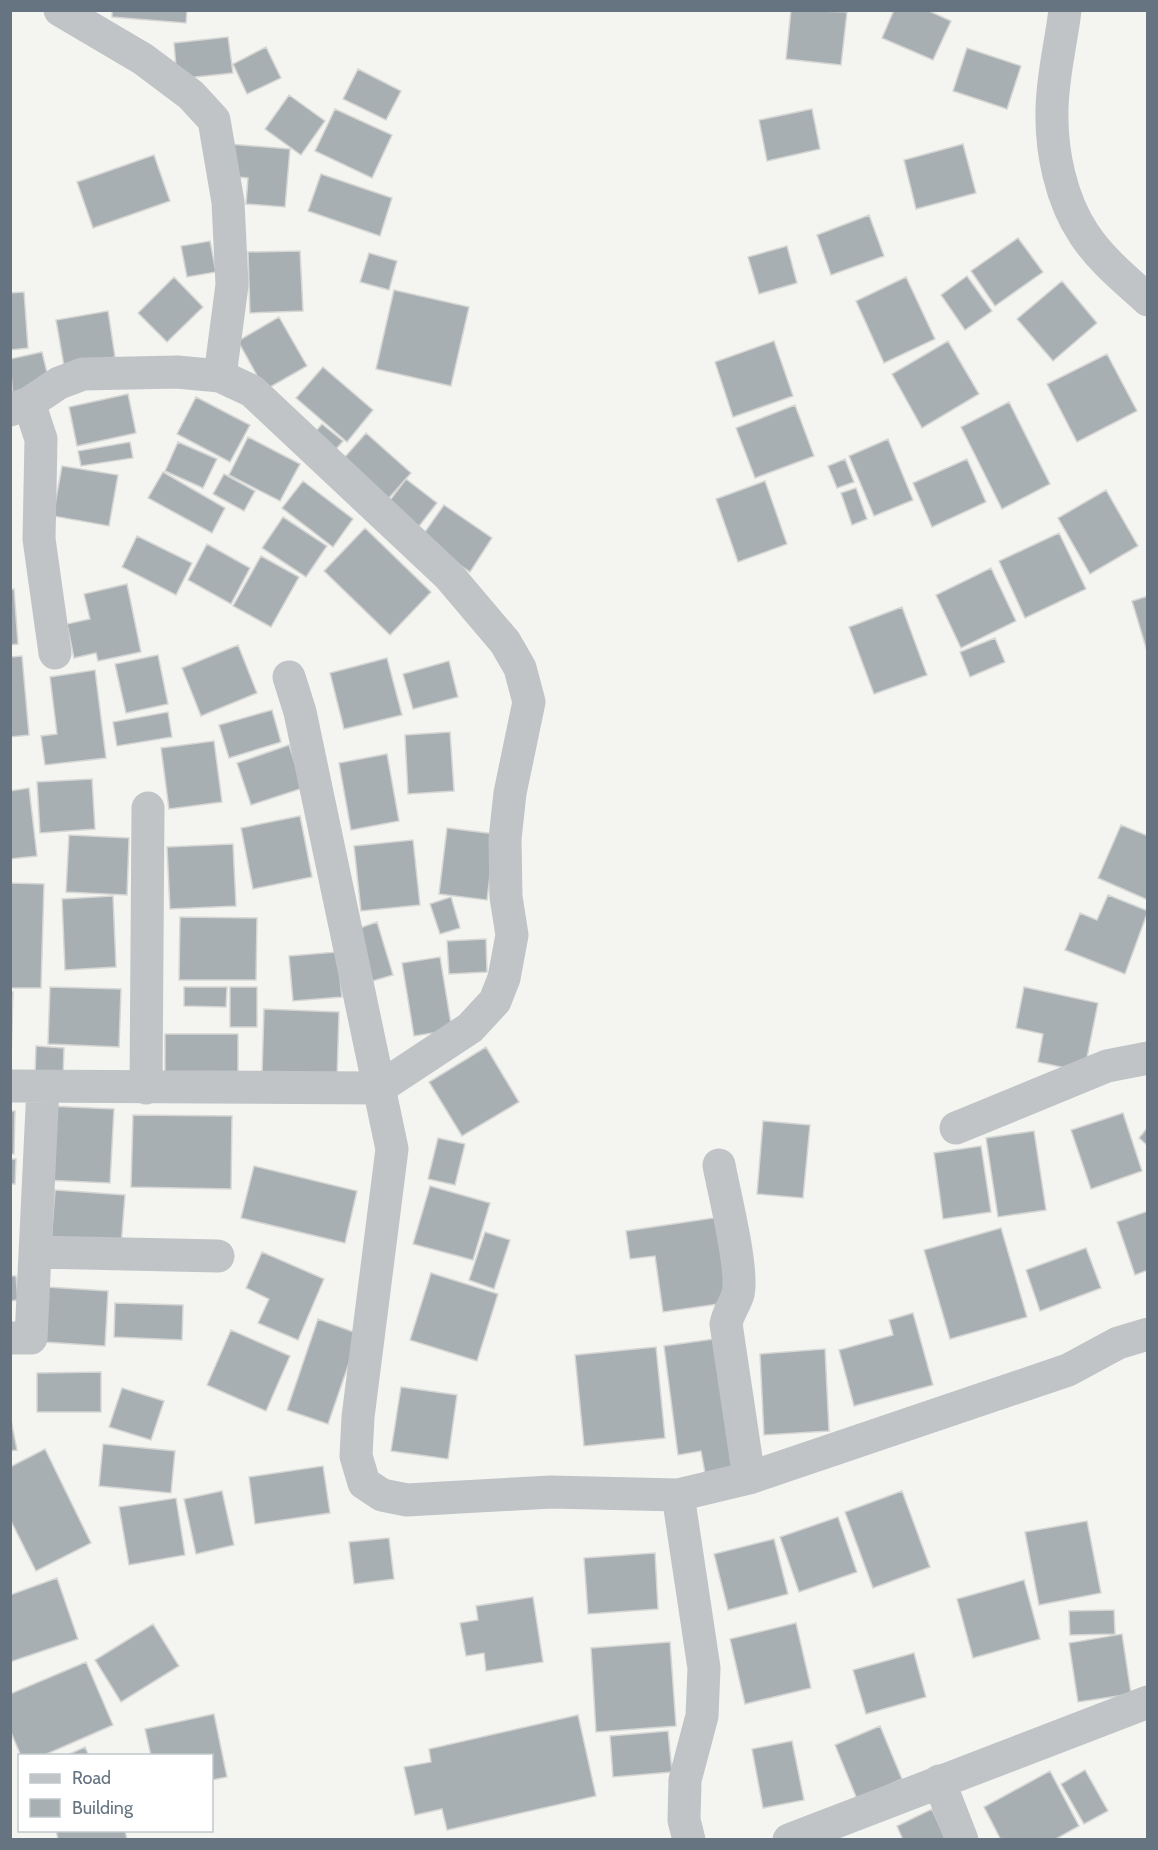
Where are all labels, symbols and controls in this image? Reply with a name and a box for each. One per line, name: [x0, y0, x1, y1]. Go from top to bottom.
legend: [18, 1754, 213, 1832]
text: Road: [72, 1767, 111, 1789]
text: Building: [72, 1797, 134, 1819]

